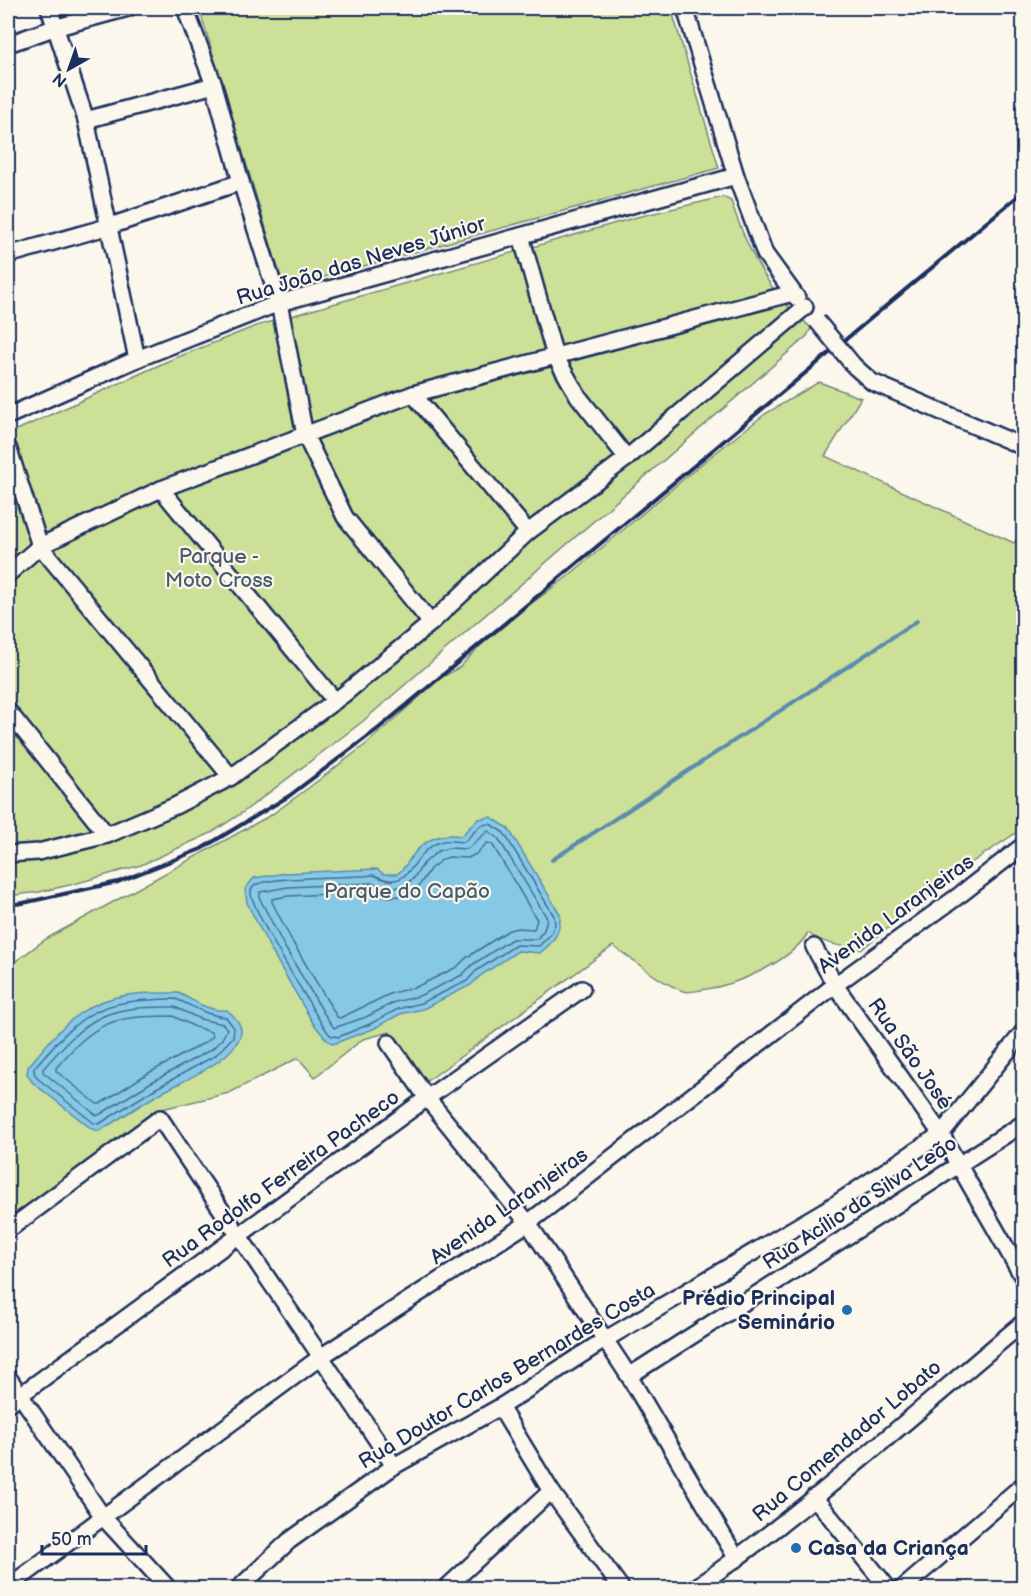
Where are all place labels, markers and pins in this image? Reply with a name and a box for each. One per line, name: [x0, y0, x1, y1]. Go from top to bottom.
place label: Prédio Principal Seminário: [682, 1286, 835, 1335]
marker: Prédio Principal Seminário: [840, 1303, 854, 1317]
place label: Casa da Criança: [808, 1536, 969, 1561]
marker: Casa da Criança: [789, 1541, 803, 1555]

